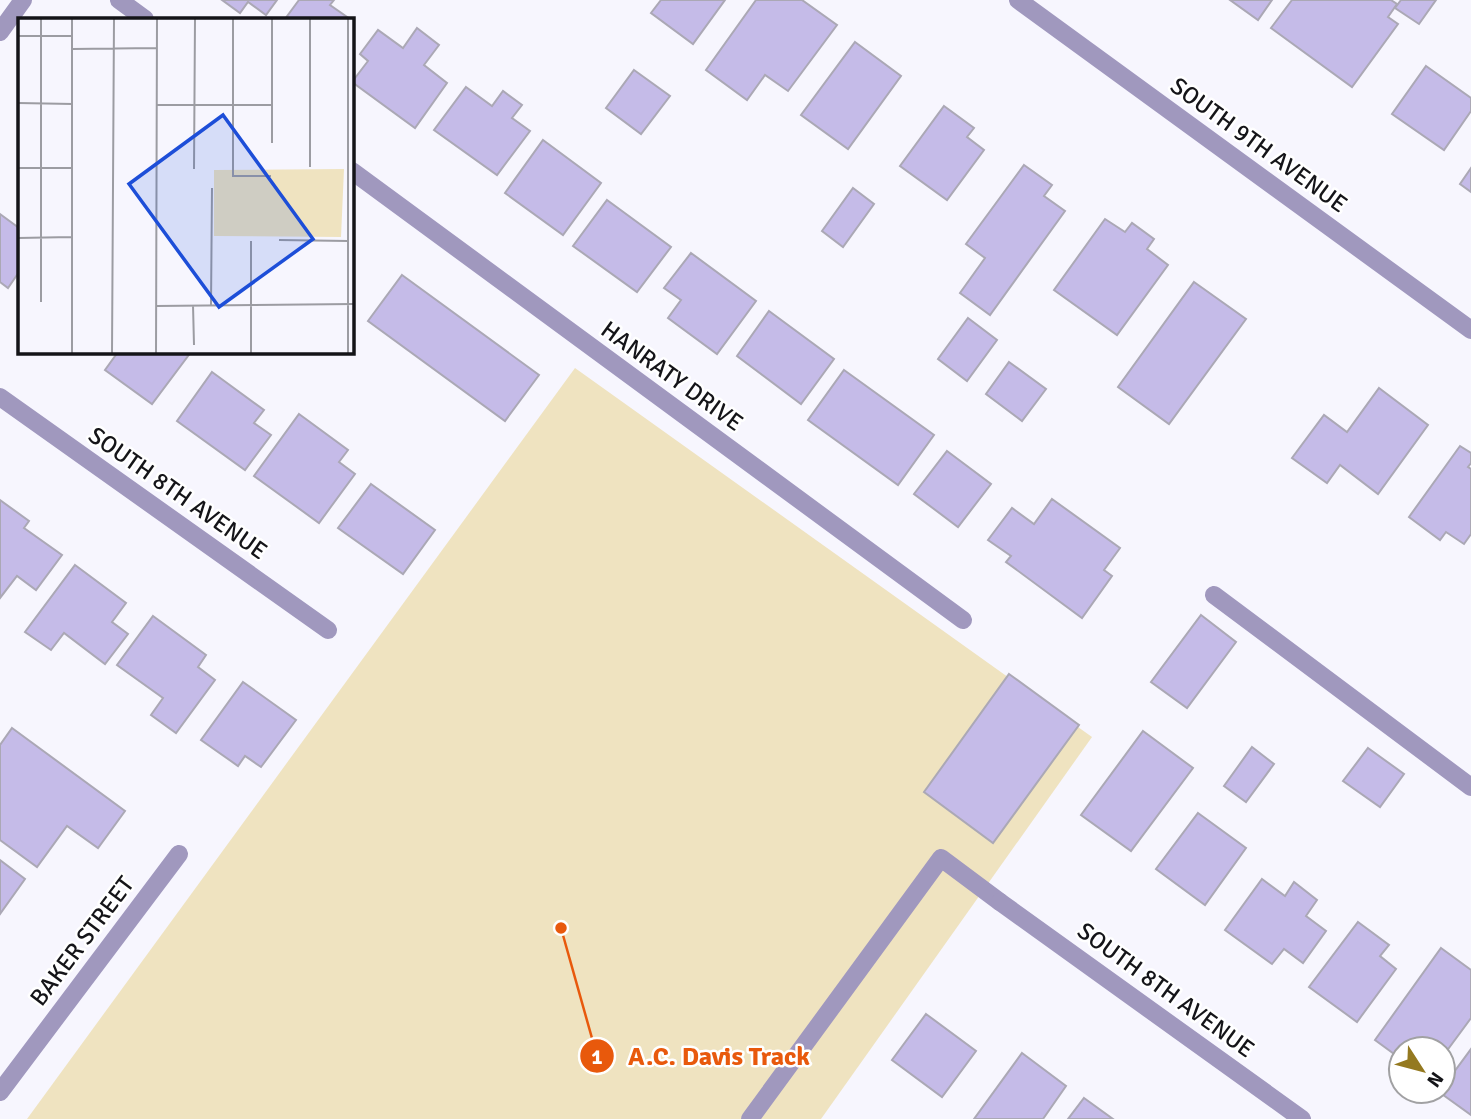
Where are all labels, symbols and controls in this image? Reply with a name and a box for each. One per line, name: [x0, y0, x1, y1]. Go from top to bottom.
inset map: [18, 18, 354, 354]
street label: SOUTH 9TH AVENUE: [1165, 71, 1353, 219]
street label: HANRATY DRIVE: [595, 314, 749, 438]
street label: SOUTH 8TH AVENUE: [83, 420, 273, 566]
street label: BAKER STREET: [23, 870, 141, 1012]
street label: SOUTH 8TH AVENUE: [1072, 916, 1260, 1064]
callout: A.C. Davis Track: [579, 1033, 824, 1080]
north arrow: [1387, 1035, 1457, 1105]
text: A.C. Davis Track: [628, 1041, 810, 1073]
text: 1: [591, 1044, 603, 1070]
text: N: [1421, 1067, 1449, 1092]

